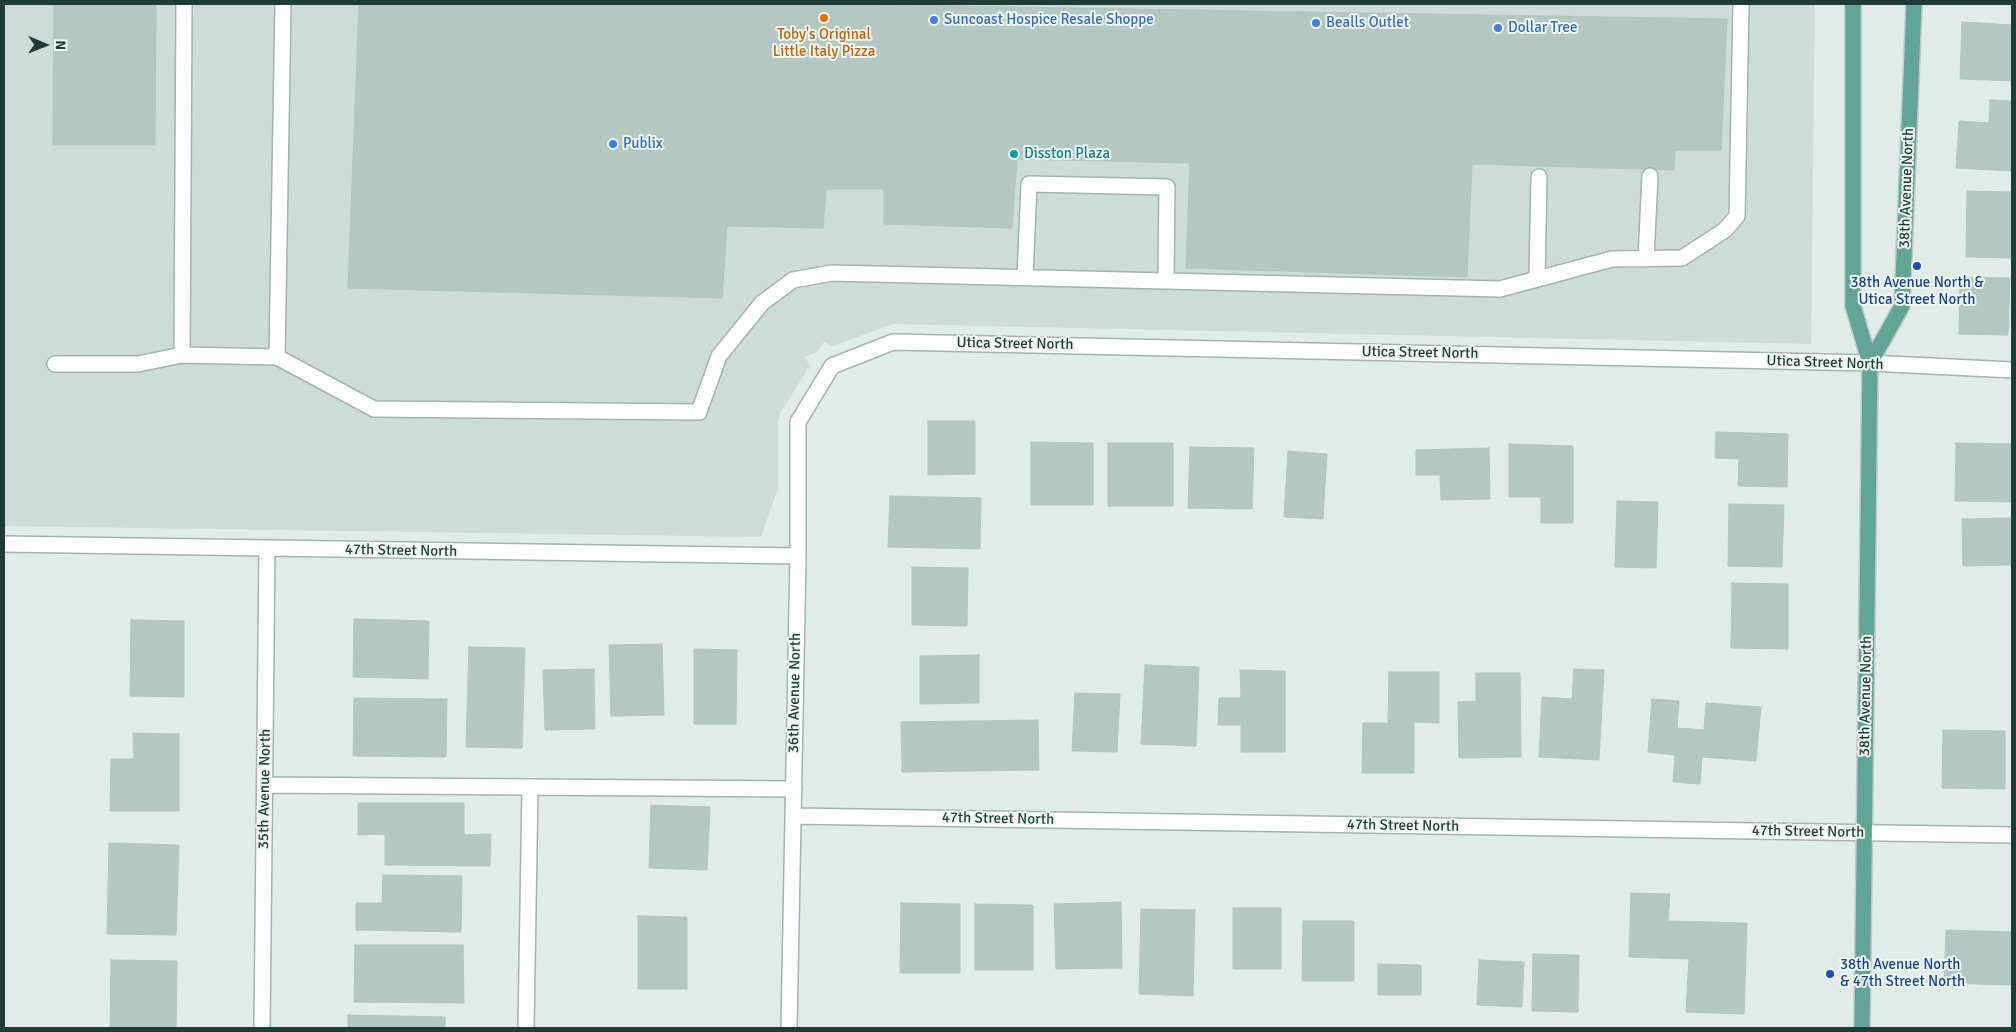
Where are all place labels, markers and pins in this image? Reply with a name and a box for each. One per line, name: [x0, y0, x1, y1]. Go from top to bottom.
place label: Suncoast Hospice Resale Shoppe: [944, 11, 1154, 29]
marker: Toby's Original Little Italy Pizza: [818, 12, 830, 24]
marker: Suncoast Hospice Resale Shoppe: [928, 14, 940, 26]
place label: Bealls Outlet: [1326, 14, 1409, 32]
marker: Bealls Outlet: [1310, 17, 1322, 29]
place label: Dollar Tree: [1508, 19, 1578, 37]
marker: Dollar Tree: [1492, 22, 1504, 34]
place label: Toby's Original Little Italy Pizza: [773, 26, 875, 61]
place label: Publix: [623, 135, 663, 153]
marker: Publix: [607, 138, 619, 150]
place label: Disston Plaza: [1024, 145, 1110, 163]
marker: Disston Plaza: [1008, 148, 1020, 160]
marker: 38th Avenue North & Utica Street North: [1911, 260, 1923, 272]
place label: 38th Avenue North & Utica Street North: [1850, 274, 1984, 309]
place label: 38th Avenue North & 47th Street North: [1840, 956, 1965, 991]
marker: 38th Avenue North & 47th Street North: [1824, 968, 1836, 980]

